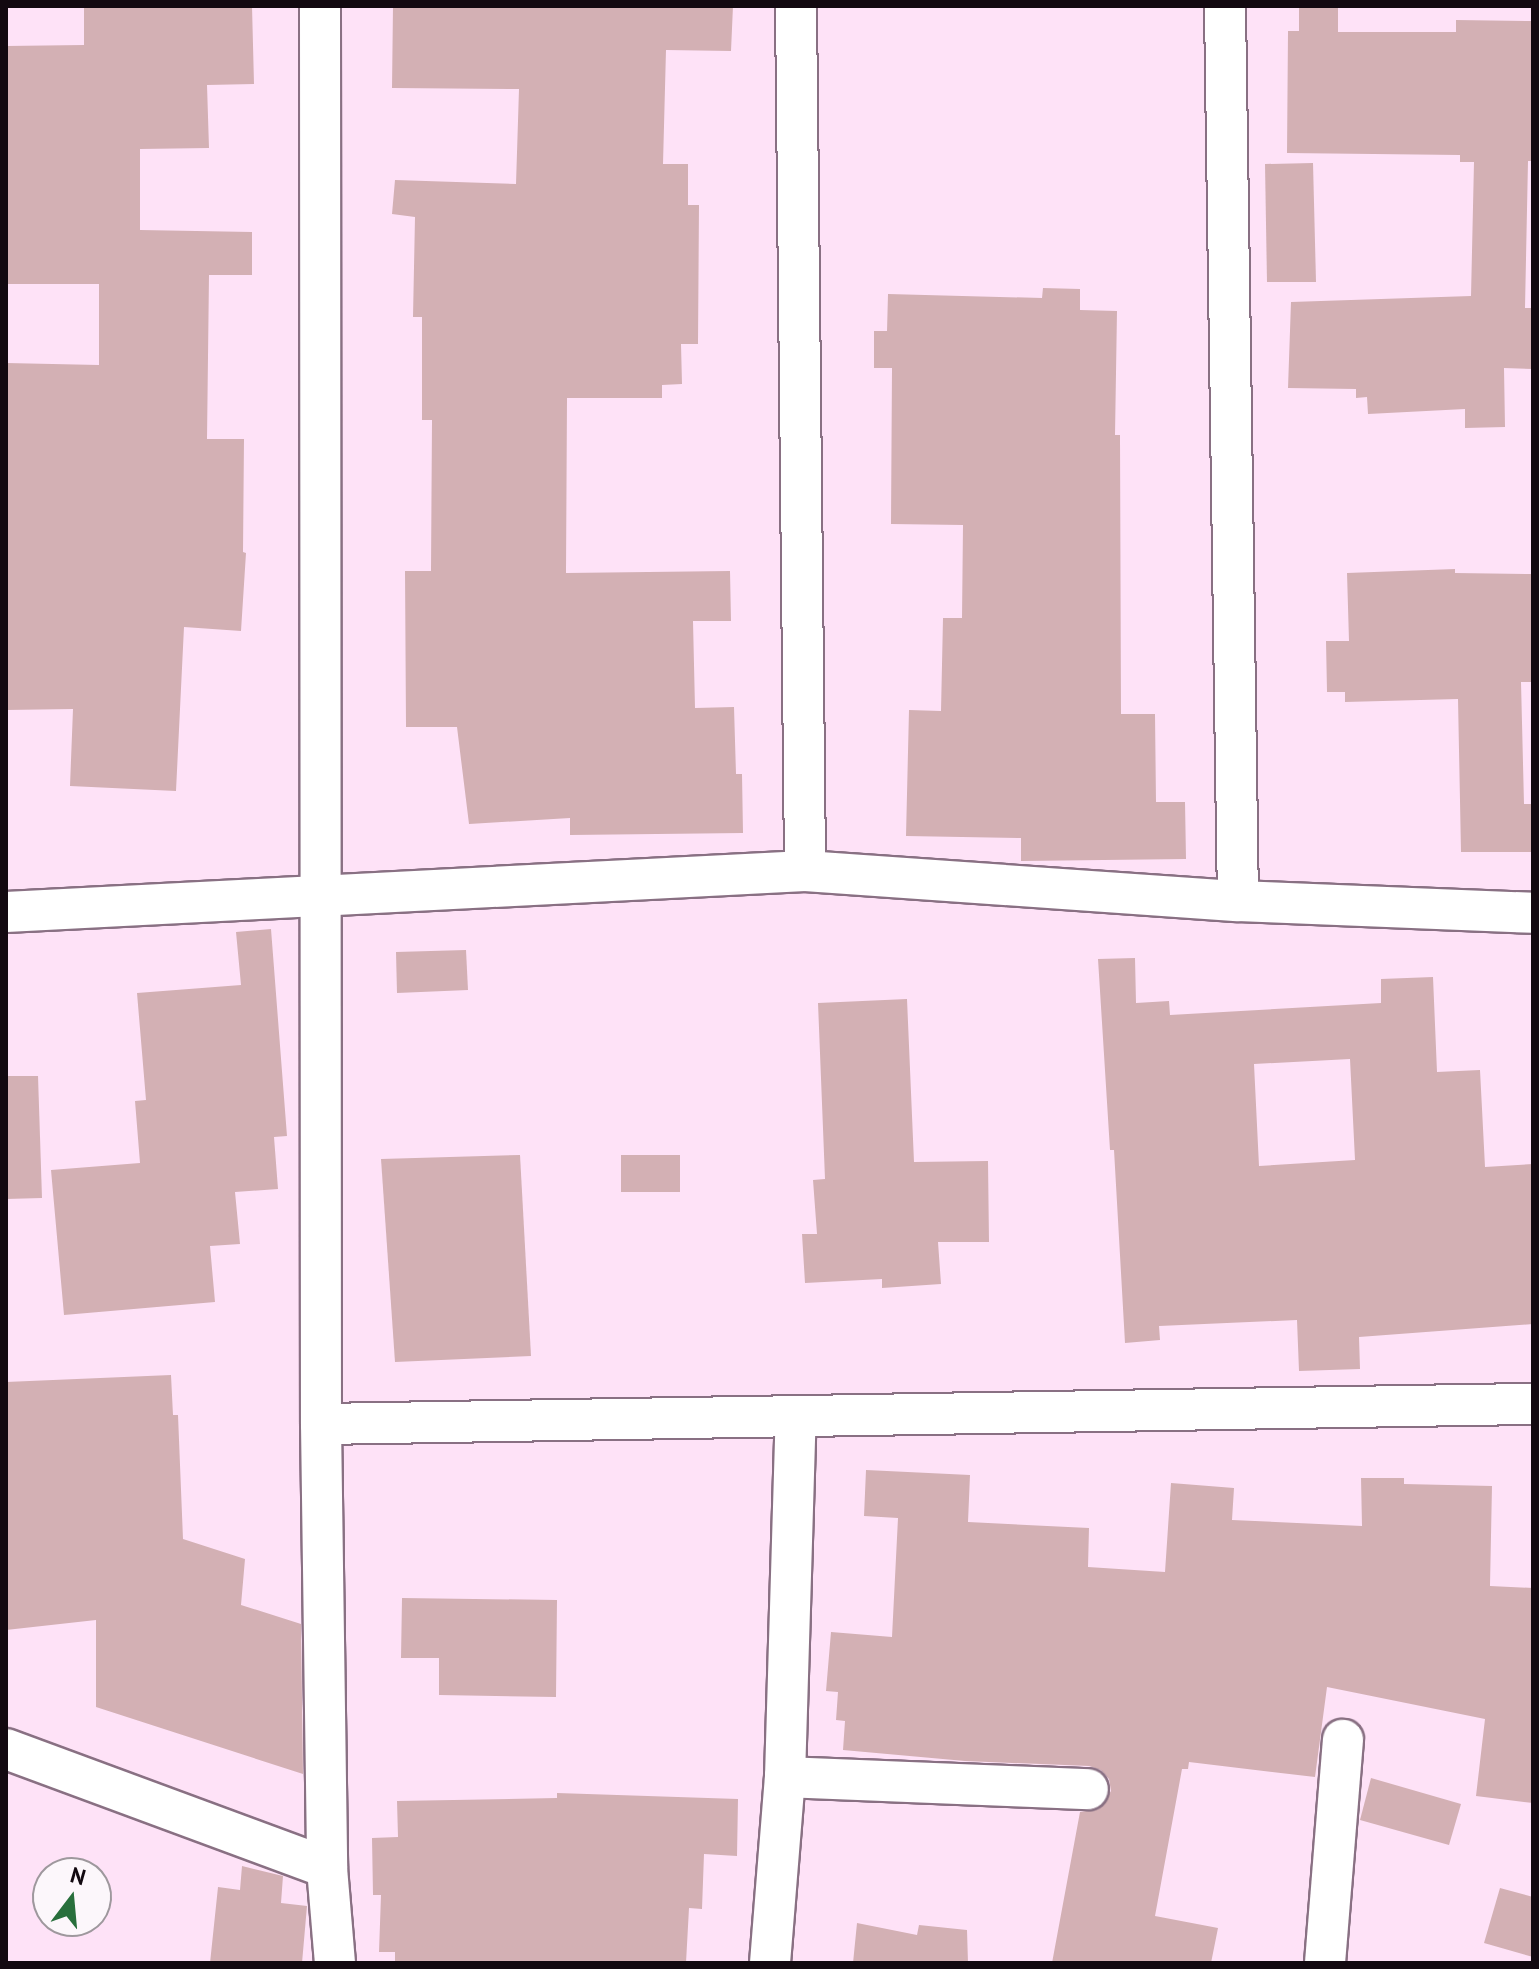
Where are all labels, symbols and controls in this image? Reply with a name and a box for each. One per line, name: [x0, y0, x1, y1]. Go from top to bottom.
north arrow: [32, 1857, 112, 1937]
text: N: [67, 1860, 89, 1891]

